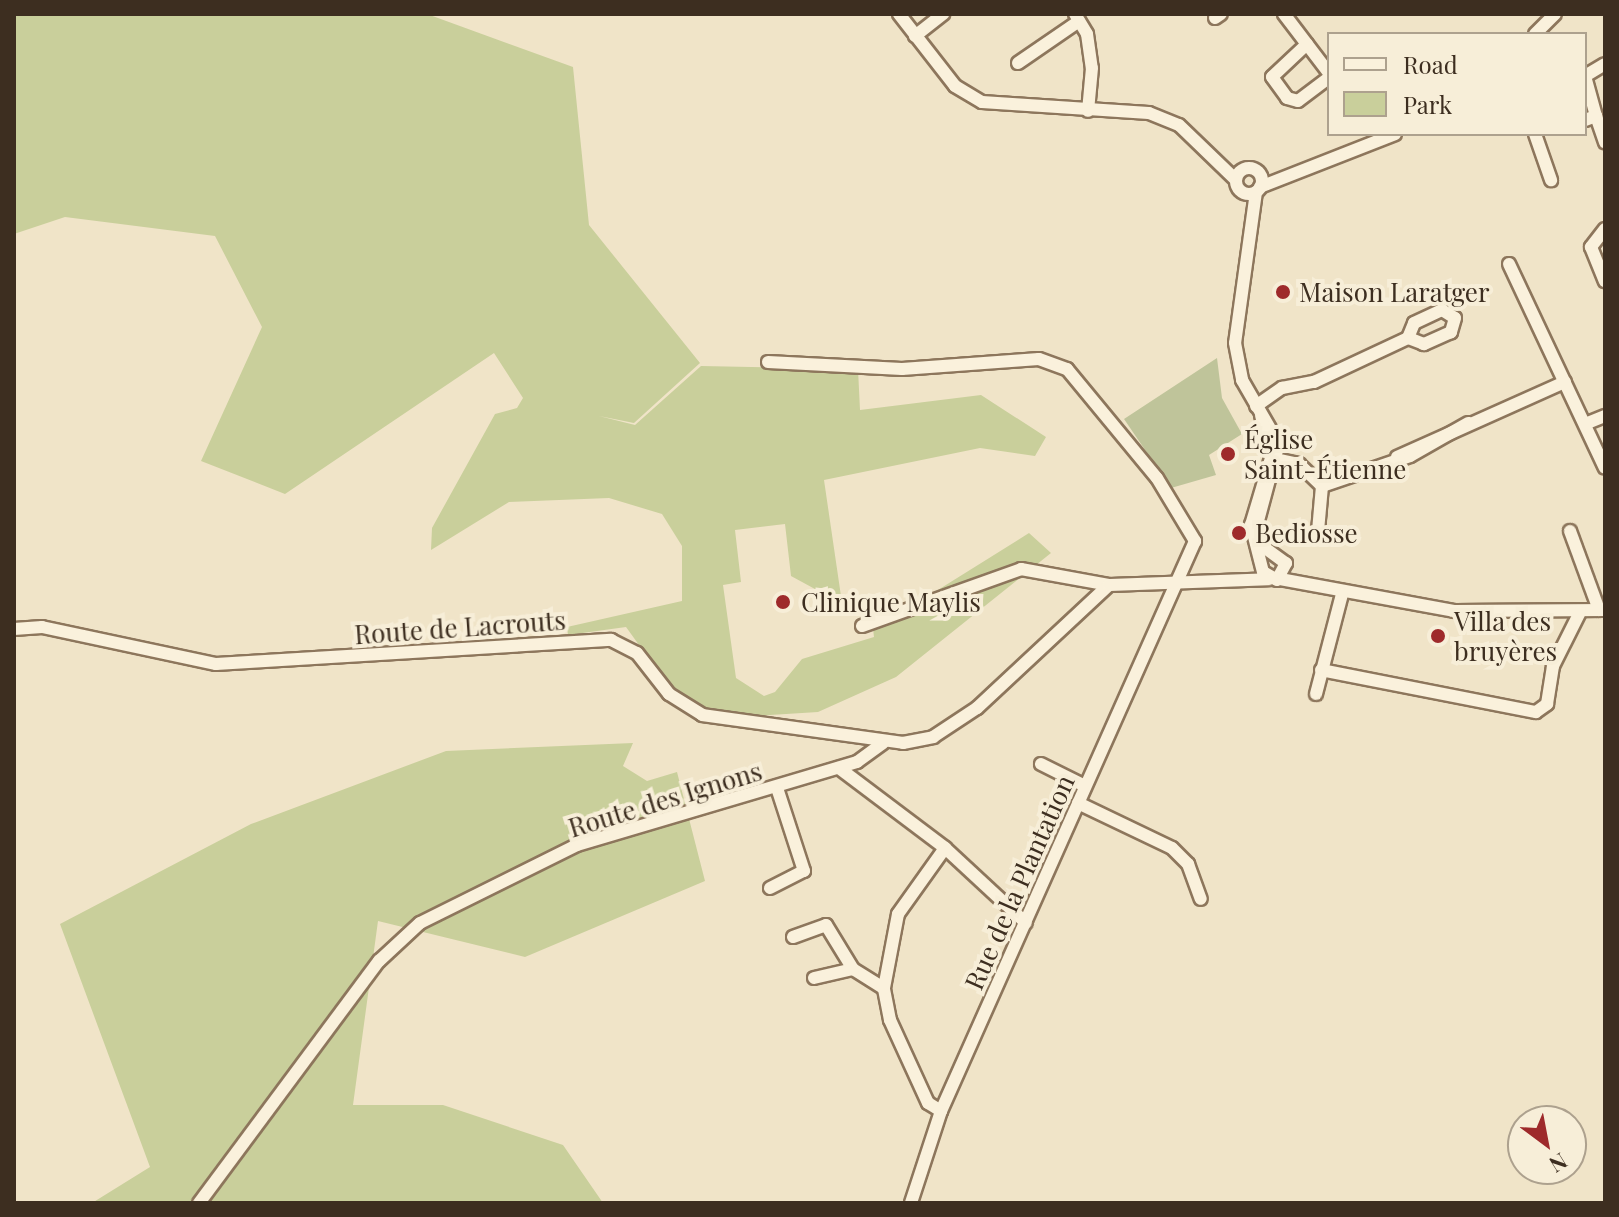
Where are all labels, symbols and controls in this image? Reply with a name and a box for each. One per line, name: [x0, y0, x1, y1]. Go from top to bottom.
legend: [1327, 32, 1587, 136]
text: Road: [1403, 48, 1458, 80]
text: Park: [1403, 88, 1452, 120]
place label: Maison Laratger: [1299, 276, 1490, 308]
marker: Maison Laratger: [1274, 283, 1292, 301]
place label: Église Saint-Étienne: [1244, 423, 1406, 484]
marker: Église Saint-Étienne: [1219, 445, 1237, 463]
place label: Bediosse: [1255, 517, 1358, 549]
marker: Bediosse: [1230, 524, 1248, 542]
place label: Clinique Maylis: [801, 586, 981, 618]
marker: Clinique Maylis: [772, 591, 794, 613]
street label: Route de Lacrouts: [353, 604, 567, 650]
place label: Villa des bruyères: [1454, 605, 1557, 666]
marker: Villa des bruyères: [1429, 627, 1447, 645]
street label: Route des Ignons: [565, 755, 765, 843]
street label: Rue de la Plantation: [957, 769, 1081, 995]
north arrow: [1507, 1105, 1587, 1185]
text: N: [1544, 1147, 1573, 1181]

